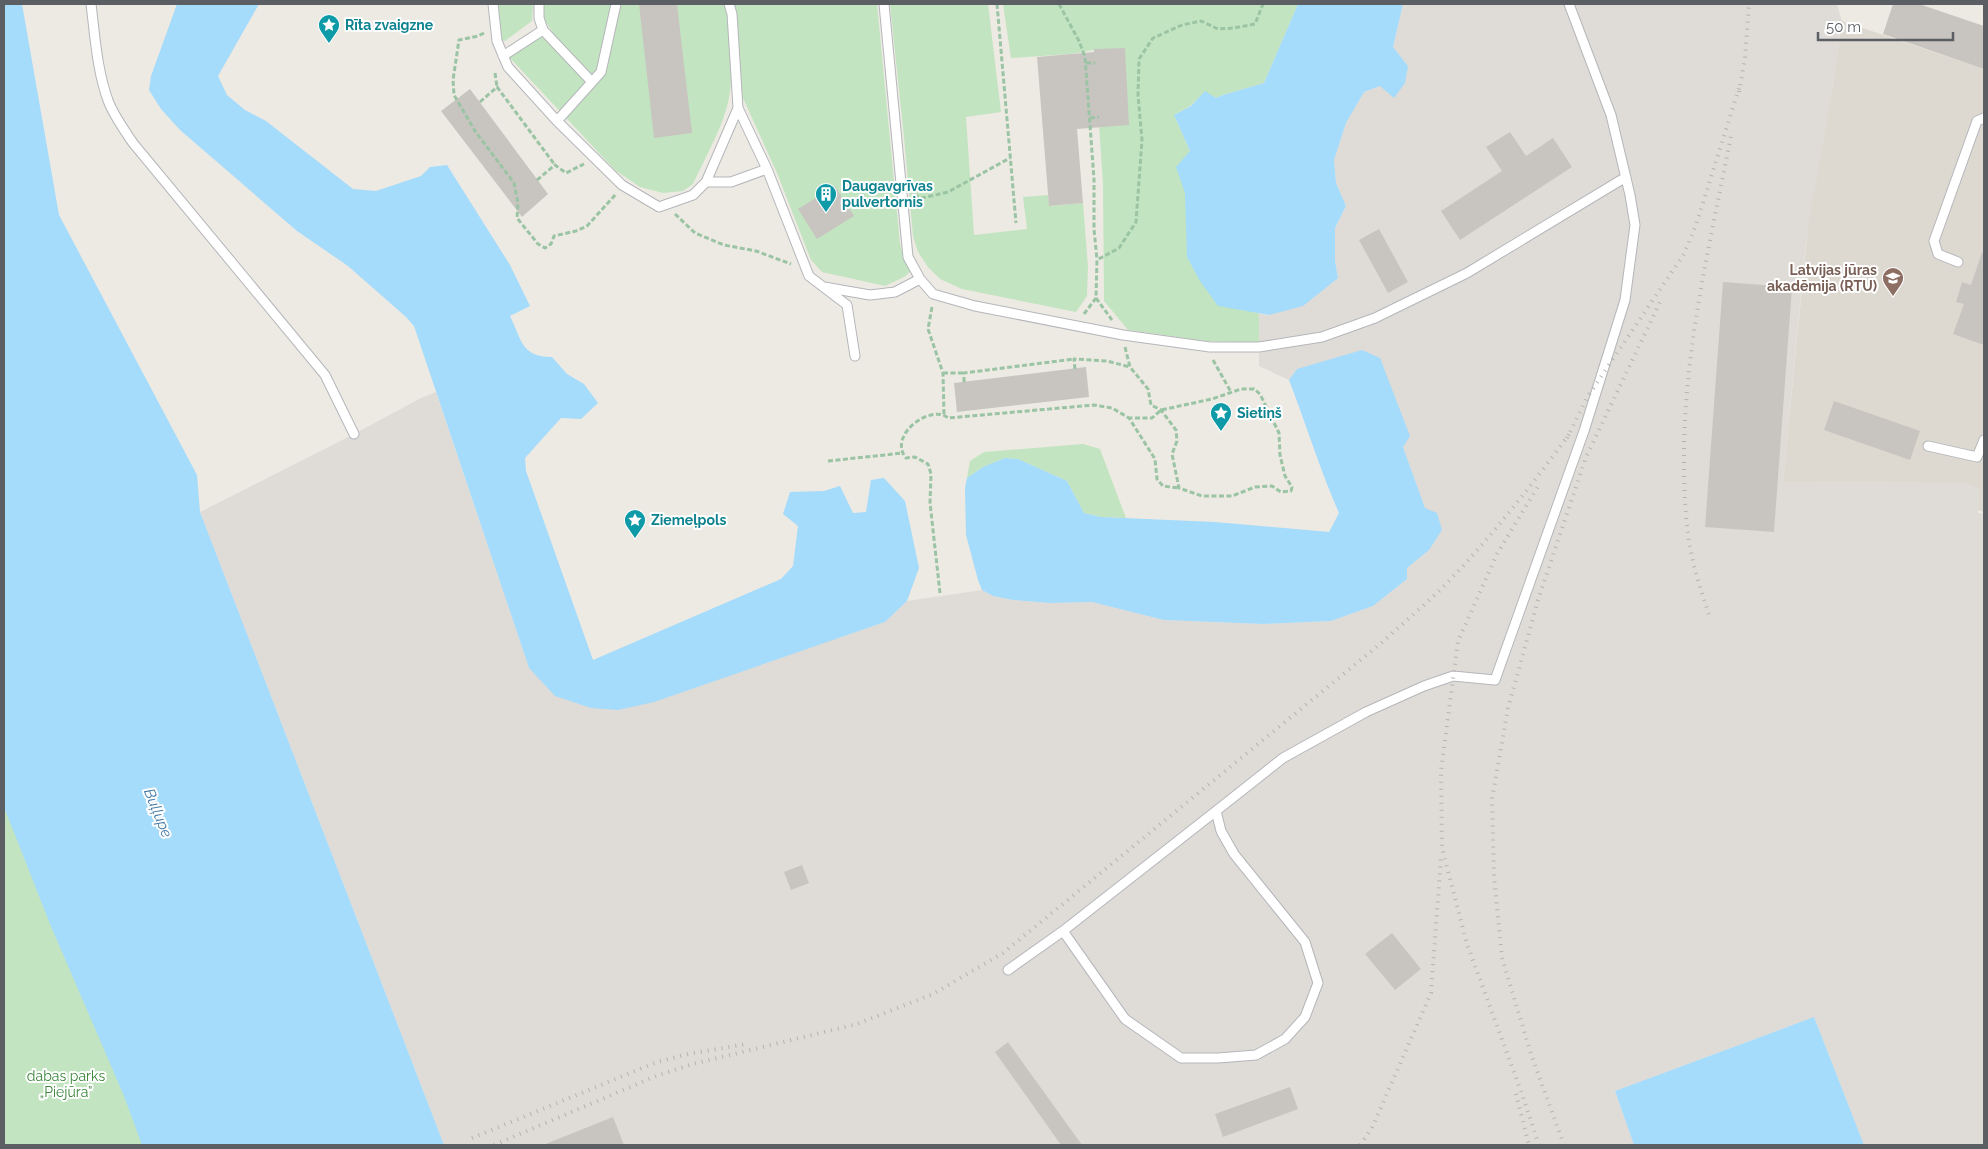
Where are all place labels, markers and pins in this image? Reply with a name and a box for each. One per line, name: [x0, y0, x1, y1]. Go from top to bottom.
place icon: Rīta zvaigzne: [317, 13, 341, 44]
place label: Rīta zvaigzne: [345, 17, 434, 33]
place label: Daugavgrīvas pulvertornis: [842, 178, 933, 210]
building icon: Daugavgrīvas pulvertornis: [814, 182, 838, 213]
place label: Latvijas jūras akadēmija (RTU): [1767, 262, 1877, 294]
school or university icon: Latvijas jūras akadēmija (RTU): [1881, 266, 1905, 297]
place icon: Sietiņš: [1209, 401, 1233, 432]
place label: Sietiņš: [1237, 405, 1282, 421]
place icon: Ziemeļpols: [623, 508, 647, 539]
place label: Ziemeļpols: [651, 512, 726, 528]

